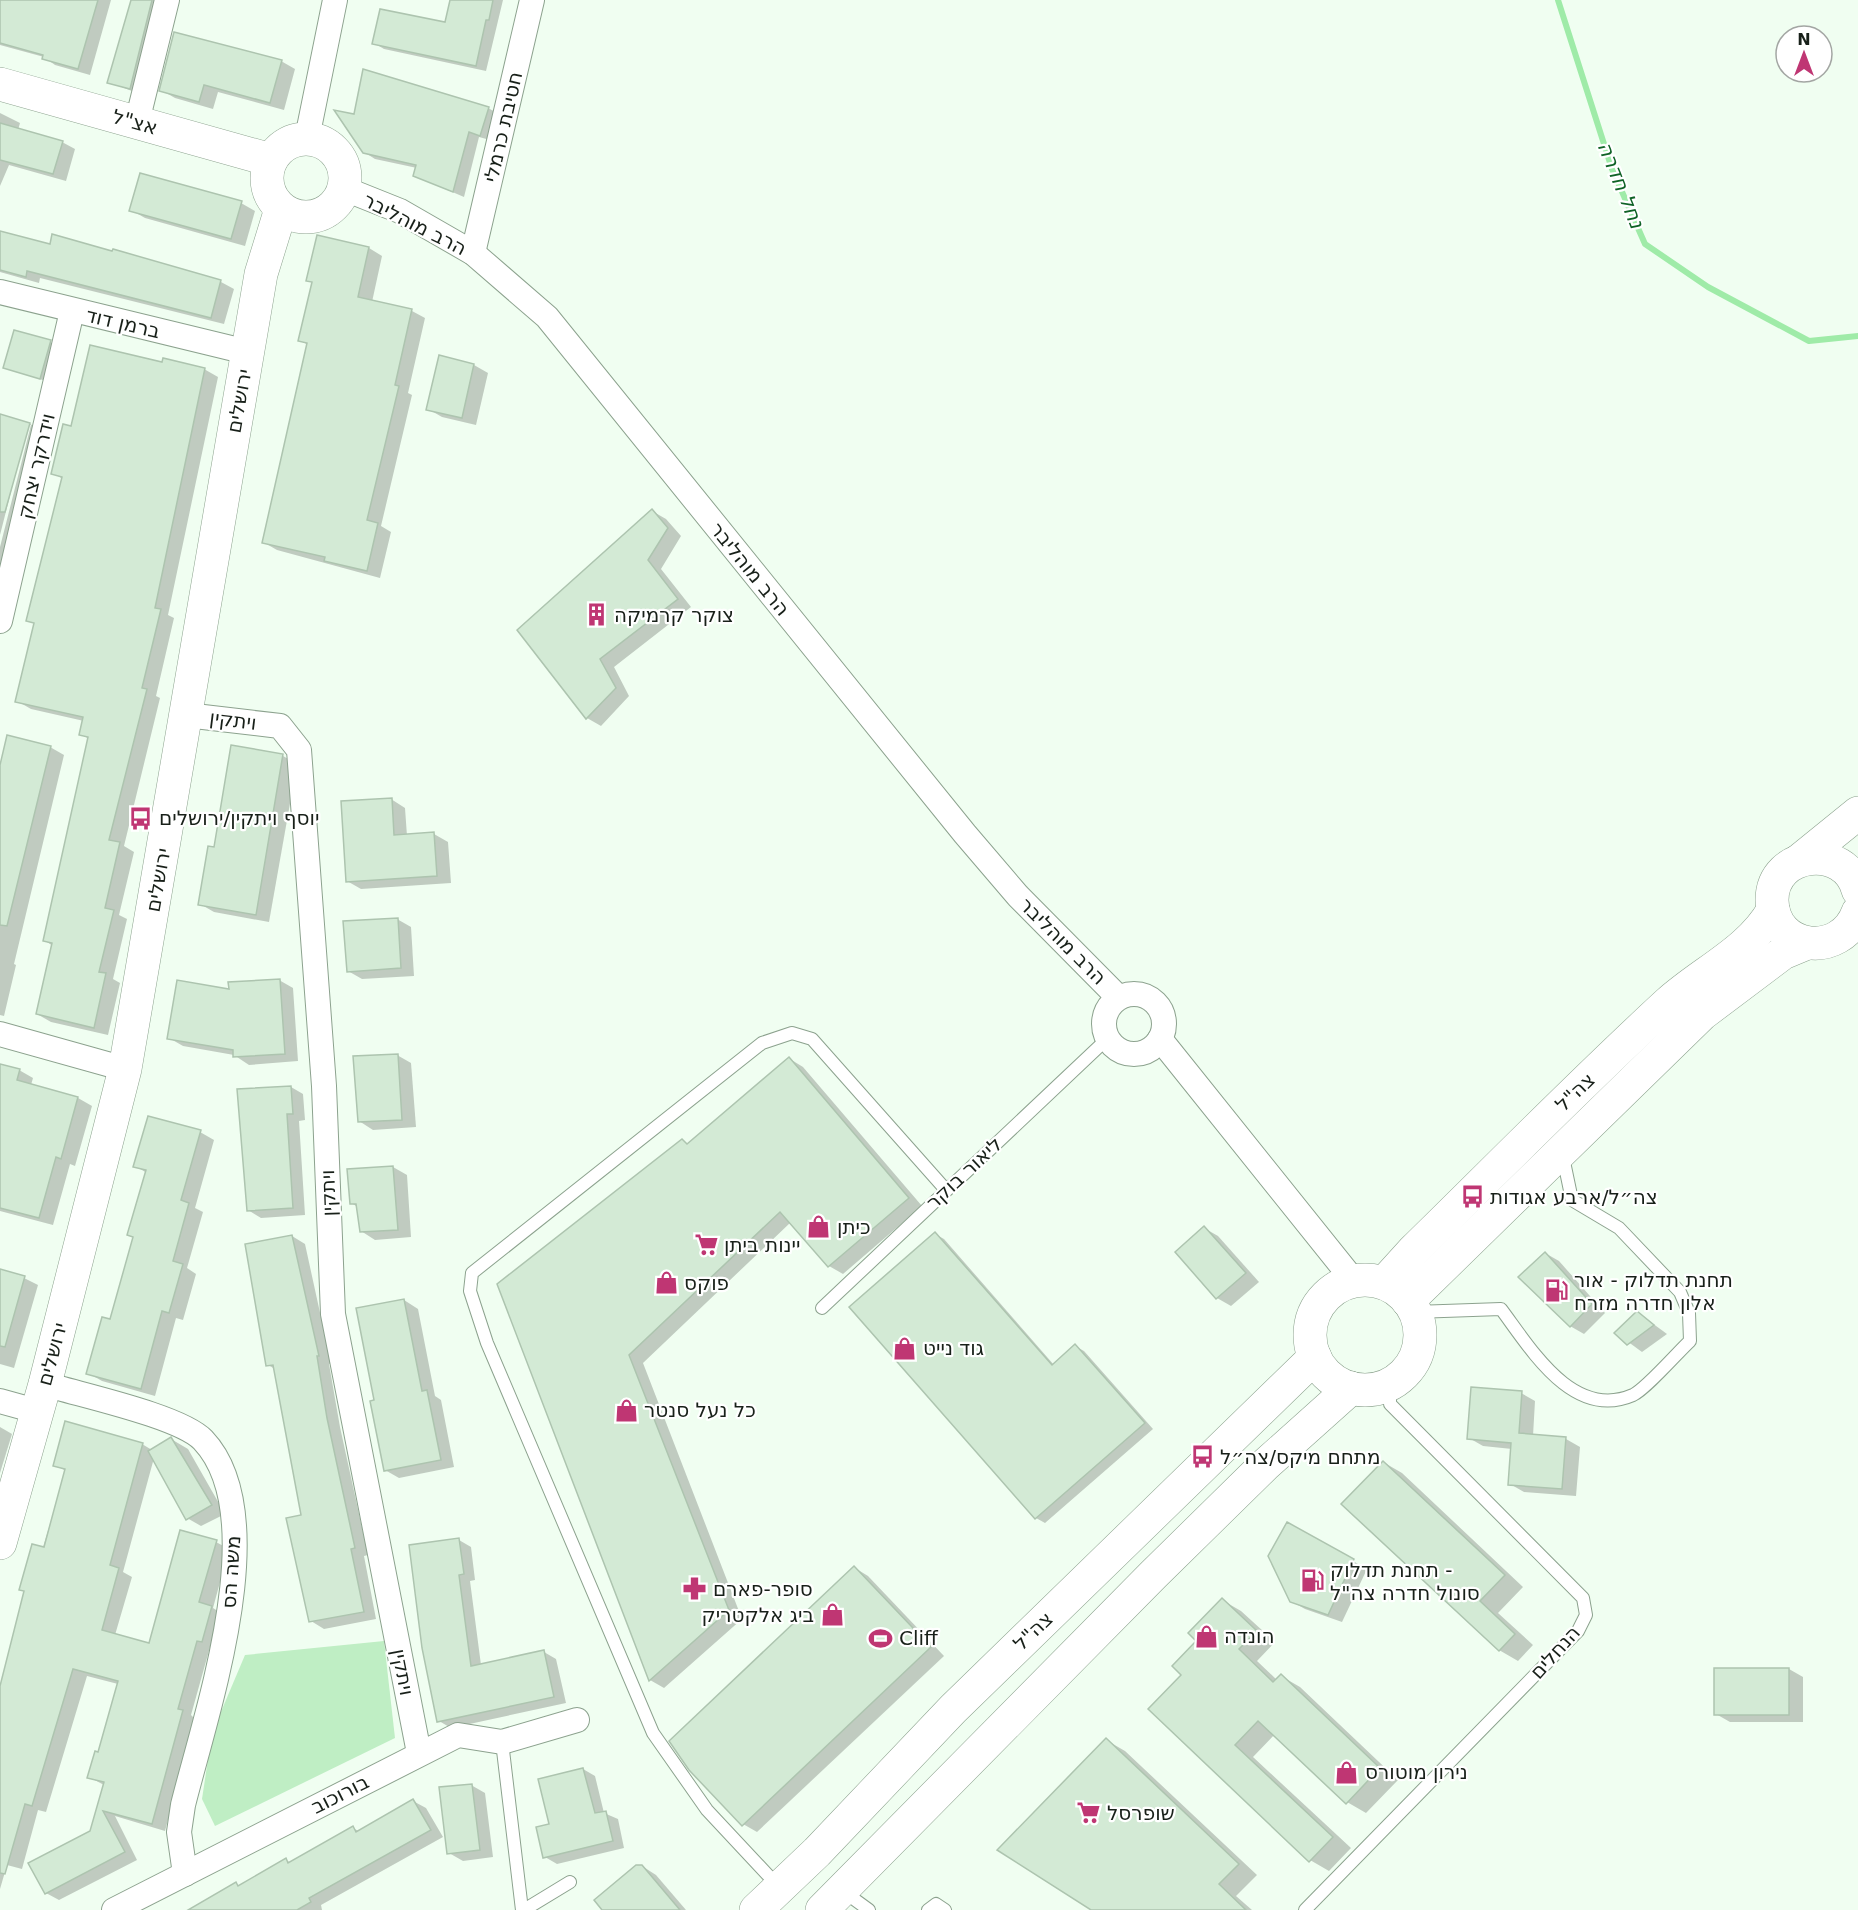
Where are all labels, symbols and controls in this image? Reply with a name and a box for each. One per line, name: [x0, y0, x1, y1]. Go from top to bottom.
north arrow: [1774, 24, 1834, 84]
text: N: [1797, 30, 1811, 49]
street label: חטיבת כרמלי: [479, 69, 527, 185]
street label: אצ"ל: [110, 104, 160, 140]
water label: נחל חדרה: [1593, 138, 1649, 232]
street label: הרב מוהליבר: [359, 188, 471, 260]
street label: ברמן דוד: [84, 303, 162, 343]
street label: ירושלים: [222, 367, 256, 435]
street label: וידרקר יצחק: [12, 411, 60, 521]
street label: הרב מוהליבר: [705, 518, 795, 620]
building icon: צוקר קרמיקה: [583, 602, 609, 628]
place label: צוקר קרמיקה: [614, 603, 734, 627]
street label: ויתקין: [208, 705, 258, 735]
bus stop icon: יוסף ויתקין/ירושלים: [128, 805, 154, 831]
place label: יוסף ויתקין/ירושלים: [159, 806, 319, 830]
street label: ירושלים: [141, 846, 175, 914]
street label: הרב מוהליבר: [1015, 893, 1111, 989]
street label: צה"ל: [1550, 1068, 1600, 1116]
street label: ליאור בוקר: [921, 1132, 1007, 1214]
street label: ויתקין: [315, 1169, 341, 1217]
bus stop icon: צה״ל/ארבע אגודות: [1459, 1184, 1485, 1210]
place label: צה״ל/ארבע אגודות: [1490, 1185, 1658, 1209]
shop icon: כיתן: [806, 1214, 832, 1240]
place label: כיתן: [837, 1215, 871, 1239]
supermarket icon: יינות ביתן: [693, 1232, 719, 1258]
place label: יינות ביתן: [724, 1233, 801, 1257]
place label: תחנת תדלוק - אור אלון חדרה מזרח: [1574, 1268, 1733, 1315]
shop icon: פוקס: [653, 1270, 679, 1296]
place label: פוקס: [684, 1271, 729, 1295]
fuel station icon: תחנת תדלוק - אור אלון חדרה מזרח: [1543, 1278, 1569, 1304]
street label: ירושלים: [32, 1320, 72, 1388]
shop icon: גוד נייט: [892, 1335, 918, 1361]
place label: גוד נייט: [923, 1336, 984, 1360]
shop icon: כל נעל סנטר: [613, 1397, 639, 1423]
place label: כל נעל סנטר: [644, 1398, 756, 1422]
bus stop icon: מתחם מיקס/צה״ל: [1189, 1444, 1215, 1470]
place label: מתחם מיקס/צה״ל: [1220, 1445, 1381, 1469]
street label: משה הס: [216, 1535, 246, 1609]
place label: תחנת תדלוק - סונול חדרה צה"ל: [1330, 1558, 1480, 1605]
fuel station icon: תחנת תדלוק - סונול חדרה צה"ל: [1299, 1568, 1325, 1594]
pharmacy icon: סופר-פארם: [682, 1576, 708, 1602]
place label: סופר-פארם: [713, 1577, 813, 1601]
shop icon: ביג אלקטריק: [819, 1602, 845, 1628]
place label: ביג אלקטריק: [702, 1603, 814, 1627]
street label: צה"ל: [1008, 1607, 1058, 1655]
street label: הנחלים: [1525, 1620, 1585, 1684]
shop icon: הונדה: [1193, 1623, 1219, 1649]
place label: הונדה: [1224, 1624, 1275, 1648]
sports icon: Cliff: [868, 1625, 894, 1651]
place label: Cliff: [899, 1626, 939, 1650]
street label: ויתקין: [387, 1647, 419, 1697]
shop icon: נירון מוטורס: [1334, 1759, 1360, 1785]
place label: נירון מוטורס: [1365, 1760, 1468, 1784]
street label: בורוכוב: [307, 1769, 373, 1819]
supermarket icon: שופרסל: [1076, 1800, 1102, 1826]
place label: שופרסל: [1107, 1801, 1175, 1825]

